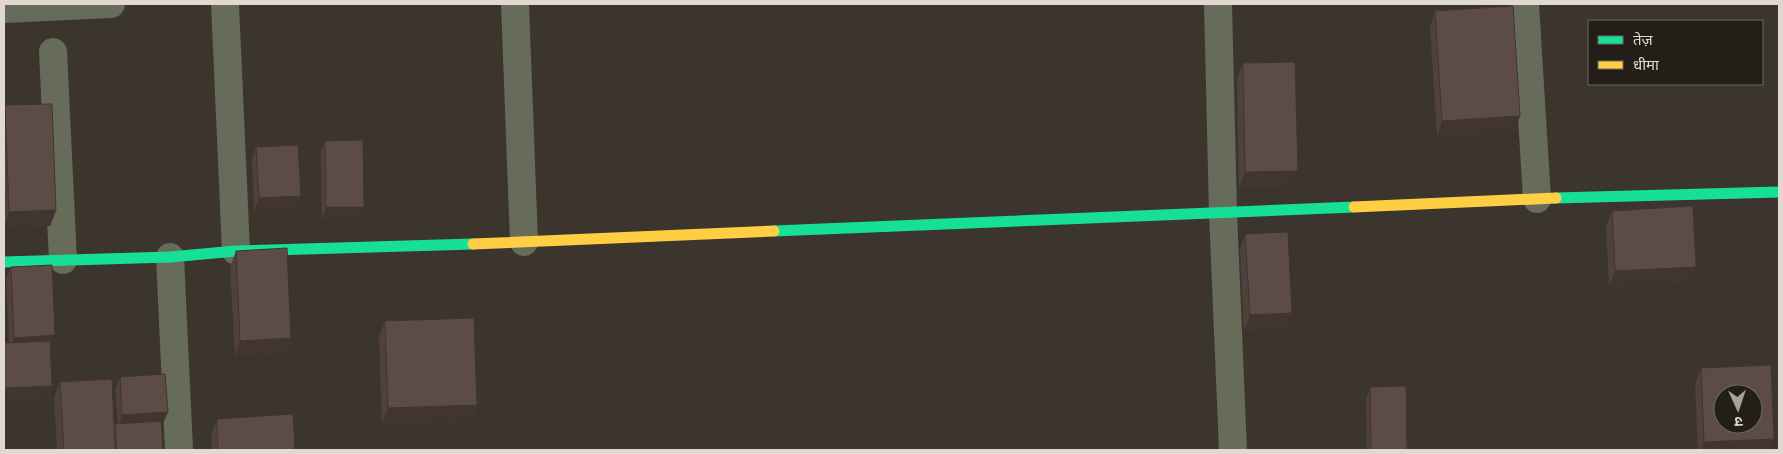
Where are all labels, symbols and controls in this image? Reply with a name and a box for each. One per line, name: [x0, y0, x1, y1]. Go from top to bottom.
legend: [1588, 20, 1763, 85]
text: तेज़: [1633, 31, 1654, 49]
text: धीमा: [1633, 56, 1660, 74]
north arrow: [1713, 384, 1763, 434]
text: उ: [1733, 414, 1743, 430]

